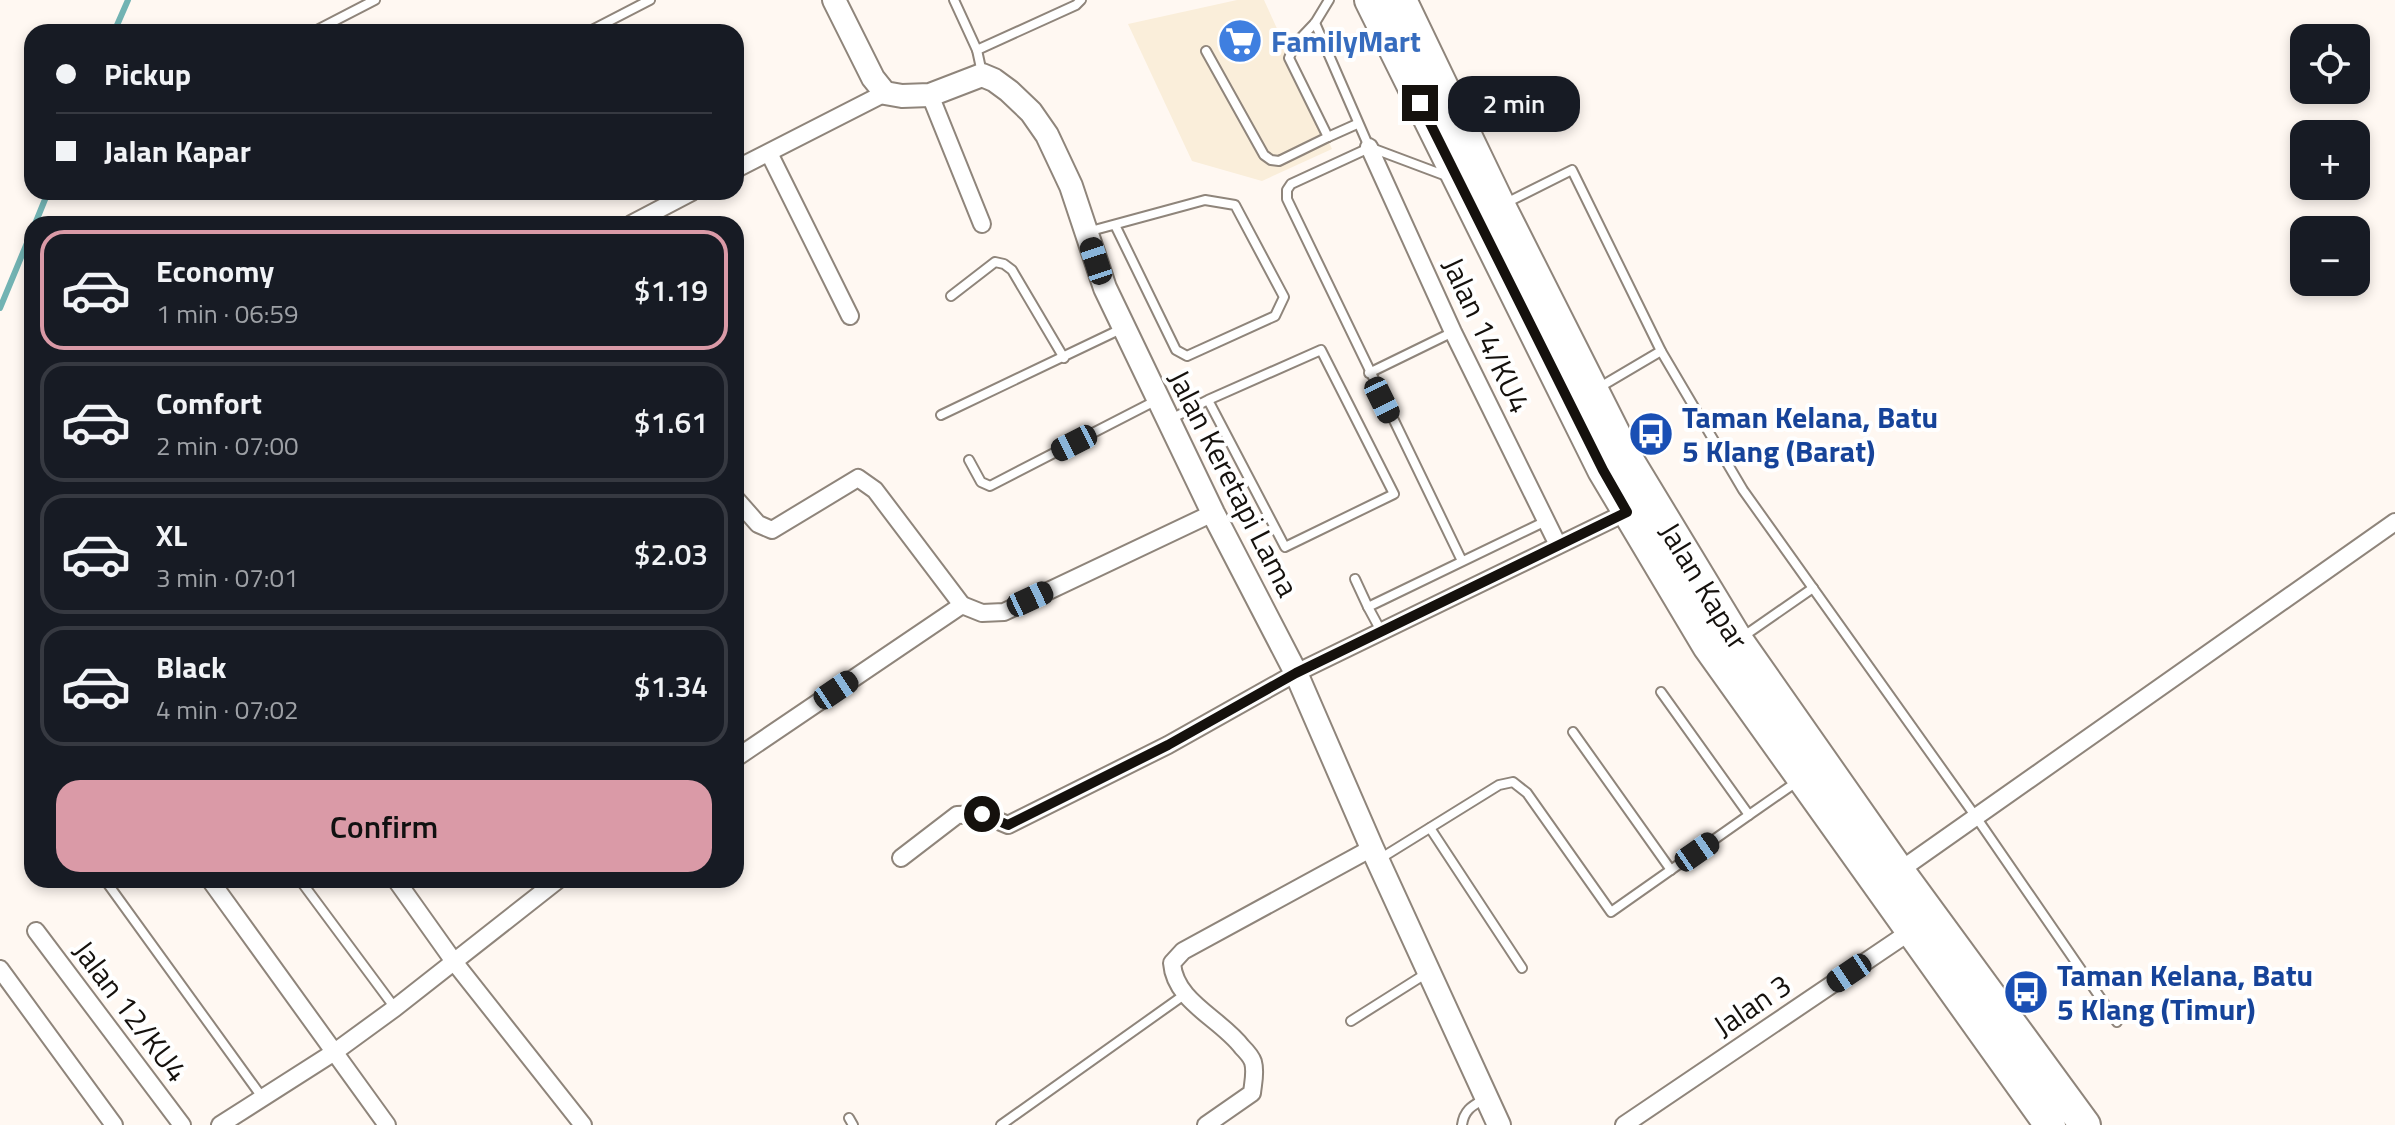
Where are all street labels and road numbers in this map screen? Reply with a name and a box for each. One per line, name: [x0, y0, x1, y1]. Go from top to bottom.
street label: Jalan 14/KU4: [1431, 249, 1543, 421]
street label: Jalan Keretapi Lama: [1157, 361, 1311, 605]
street label: Jalan Kapar: [1648, 513, 1760, 659]
street label: Jalan 12/KU4: [62, 930, 200, 1092]
street label: Jalan 3: [1704, 962, 1800, 1048]

